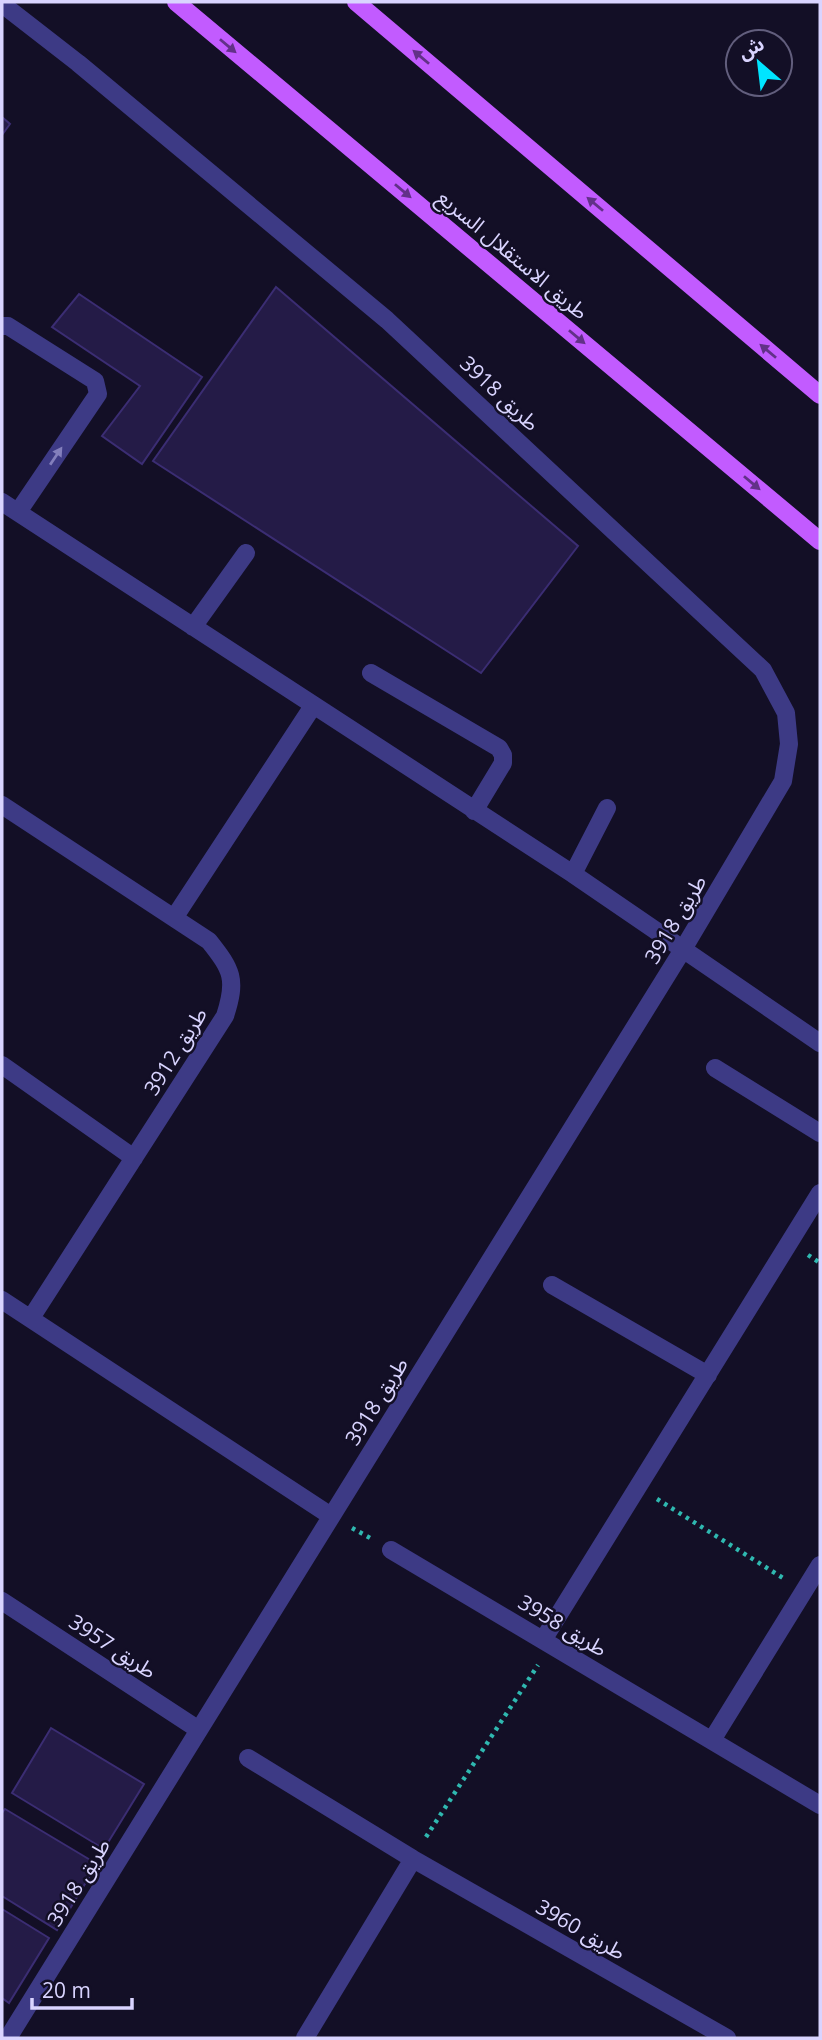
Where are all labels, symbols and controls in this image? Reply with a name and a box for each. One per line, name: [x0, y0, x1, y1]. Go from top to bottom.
north arrow: [724, 28, 794, 98]
text: ش: [733, 30, 769, 66]
one-way arrow: [219, 38, 237, 53]
one-way arrow: [412, 49, 430, 65]
street label: طريق الاستقلال السريع: [430, 183, 594, 327]
one-way arrow: [393, 184, 411, 199]
one-way arrow: [586, 197, 603, 212]
one-way arrow: [569, 329, 586, 344]
one-way arrow: [760, 344, 777, 359]
street label: طريق 3918: [454, 349, 546, 437]
one-way arrow: [49, 447, 63, 465]
one-way arrow: [743, 475, 760, 490]
street label: طريق 3918: [638, 870, 712, 968]
street label: طريق 3912: [137, 1002, 213, 1100]
street label: طريق 3918: [338, 1352, 414, 1450]
street label: طريق 3958: [514, 1588, 612, 1662]
street label: طريق 3957: [64, 1607, 162, 1685]
street label: طريق 3918: [40, 1833, 116, 1931]
street label: طريق 3960: [531, 1892, 631, 1966]
scale bar: [32, 1966, 131, 2010]
text: 20 m: [42, 1976, 91, 2004]

